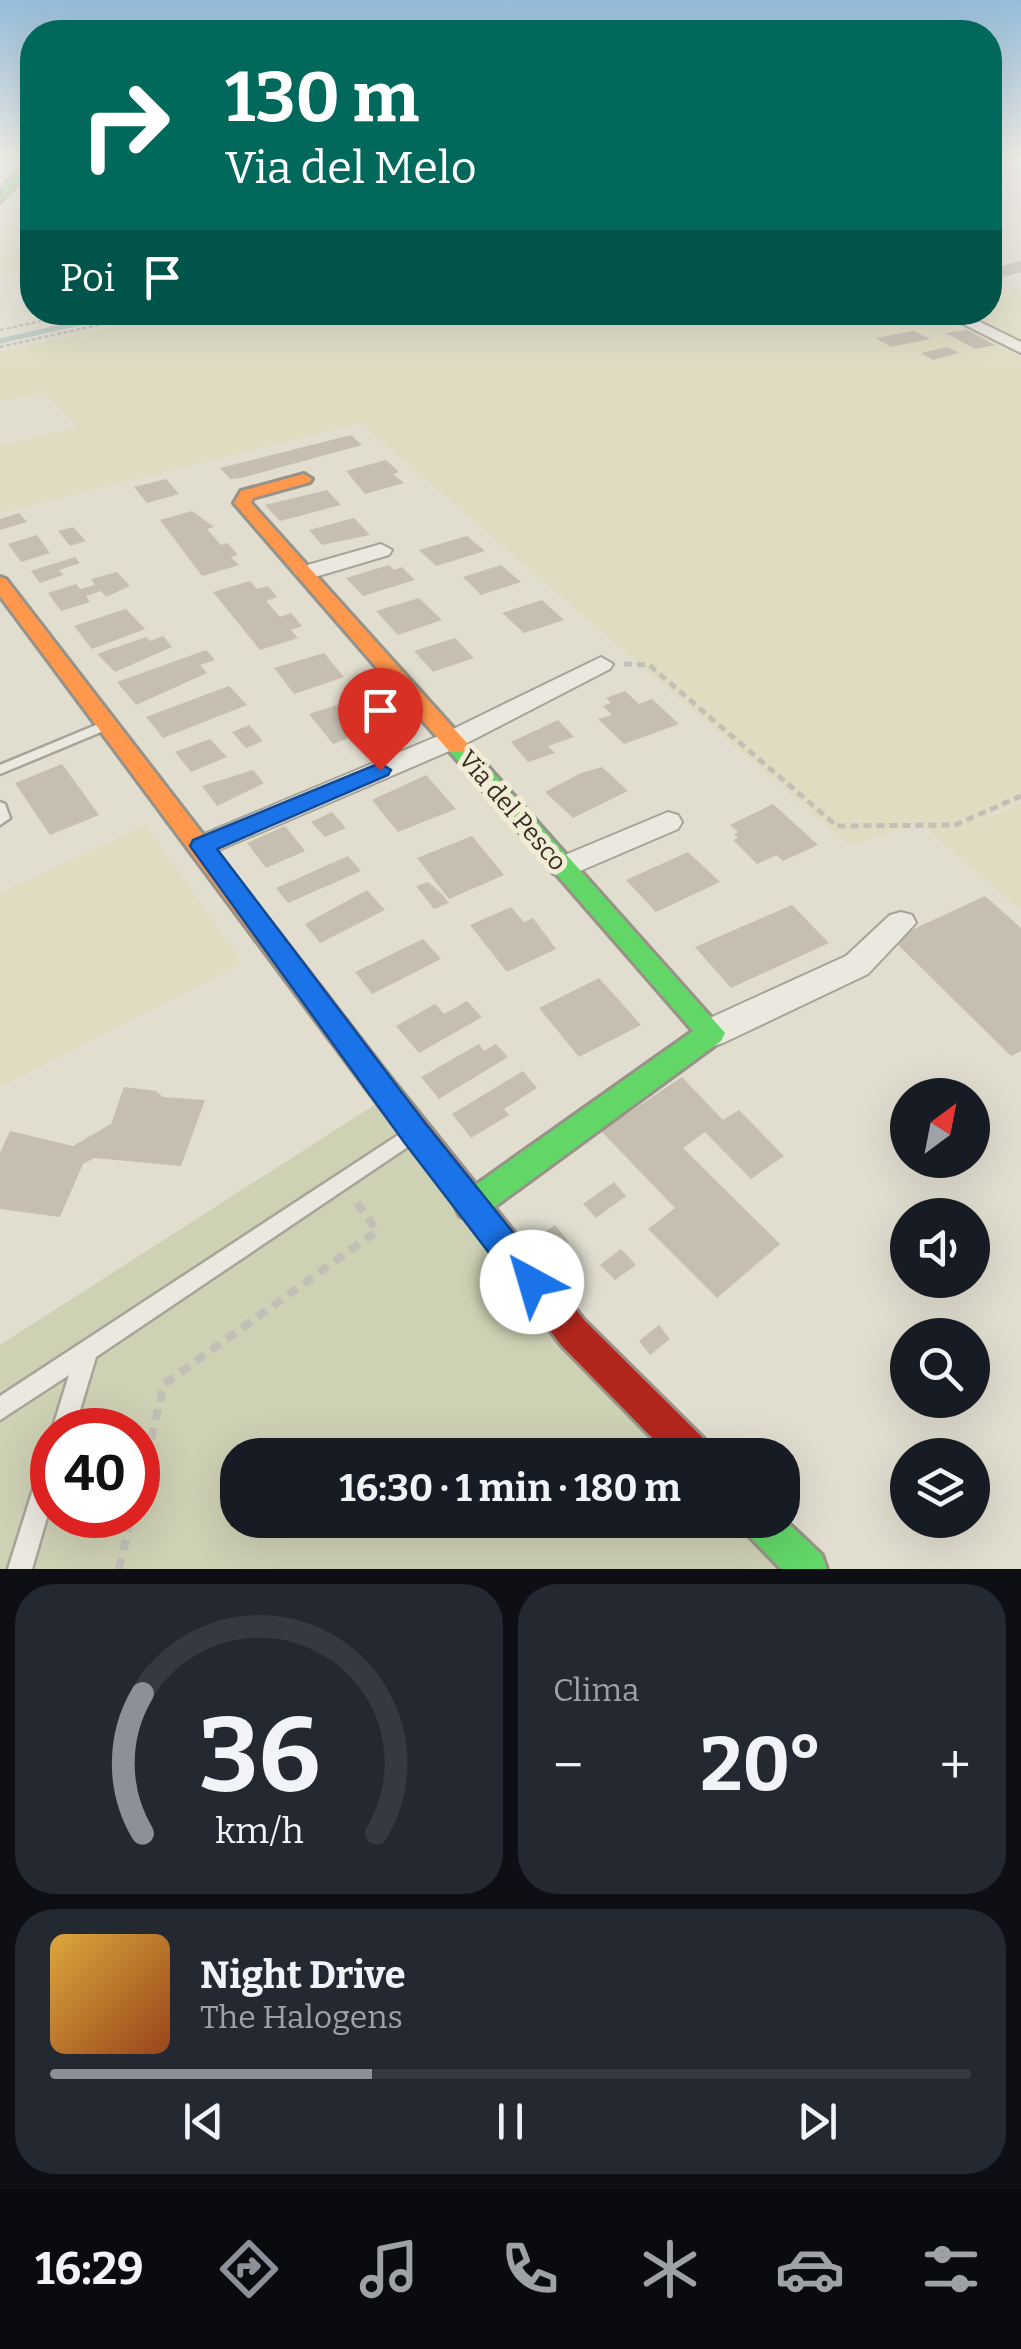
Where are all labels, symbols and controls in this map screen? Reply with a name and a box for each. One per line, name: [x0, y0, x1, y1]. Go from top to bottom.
text: 130 m: [225, 56, 419, 140]
icon: right: [60, 60, 190, 190]
text: Via del Melo: [225, 141, 477, 195]
icon: arrive: [135, 250, 190, 305]
text: Poi: [60, 255, 115, 301]
pin: [338, 668, 423, 771]
icon: arrive: [353, 683, 408, 738]
street label: Via del Pesco: [452, 744, 573, 877]
north arrow: [890, 1078, 990, 1178]
map controls: [890, 1078, 990, 1538]
button: sound: [890, 1198, 990, 1298]
position arrow: [480, 1230, 584, 1334]
button: search: [890, 1318, 990, 1418]
speed limit sign: 40: [30, 1408, 160, 1538]
button: layers: [890, 1438, 990, 1538]
text: 16:30 · 1 min · 180 m: [339, 1465, 681, 1511]
text: Clima: [553, 1671, 640, 1709]
text: 36: [198, 1694, 320, 1819]
text: 20°: [700, 1720, 823, 1810]
text: −: [553, 1733, 583, 1799]
text: +: [940, 1733, 971, 1799]
text: km/h: [215, 1810, 303, 1852]
text: Night Drive: [200, 1952, 406, 1998]
text: The Halogens: [200, 1998, 403, 2036]
icon: previous: [176, 2094, 231, 2149]
icon: pause: [483, 2094, 538, 2149]
icon: next: [790, 2094, 845, 2149]
icon: directions: [214, 2234, 284, 2304]
icon: music: [354, 2234, 424, 2304]
icon: phone: [495, 2234, 565, 2304]
icon: climate: [635, 2234, 705, 2304]
icon: car: [775, 2234, 845, 2304]
icon: filters: [916, 2234, 986, 2304]
text: 16:29: [35, 2242, 144, 2296]

